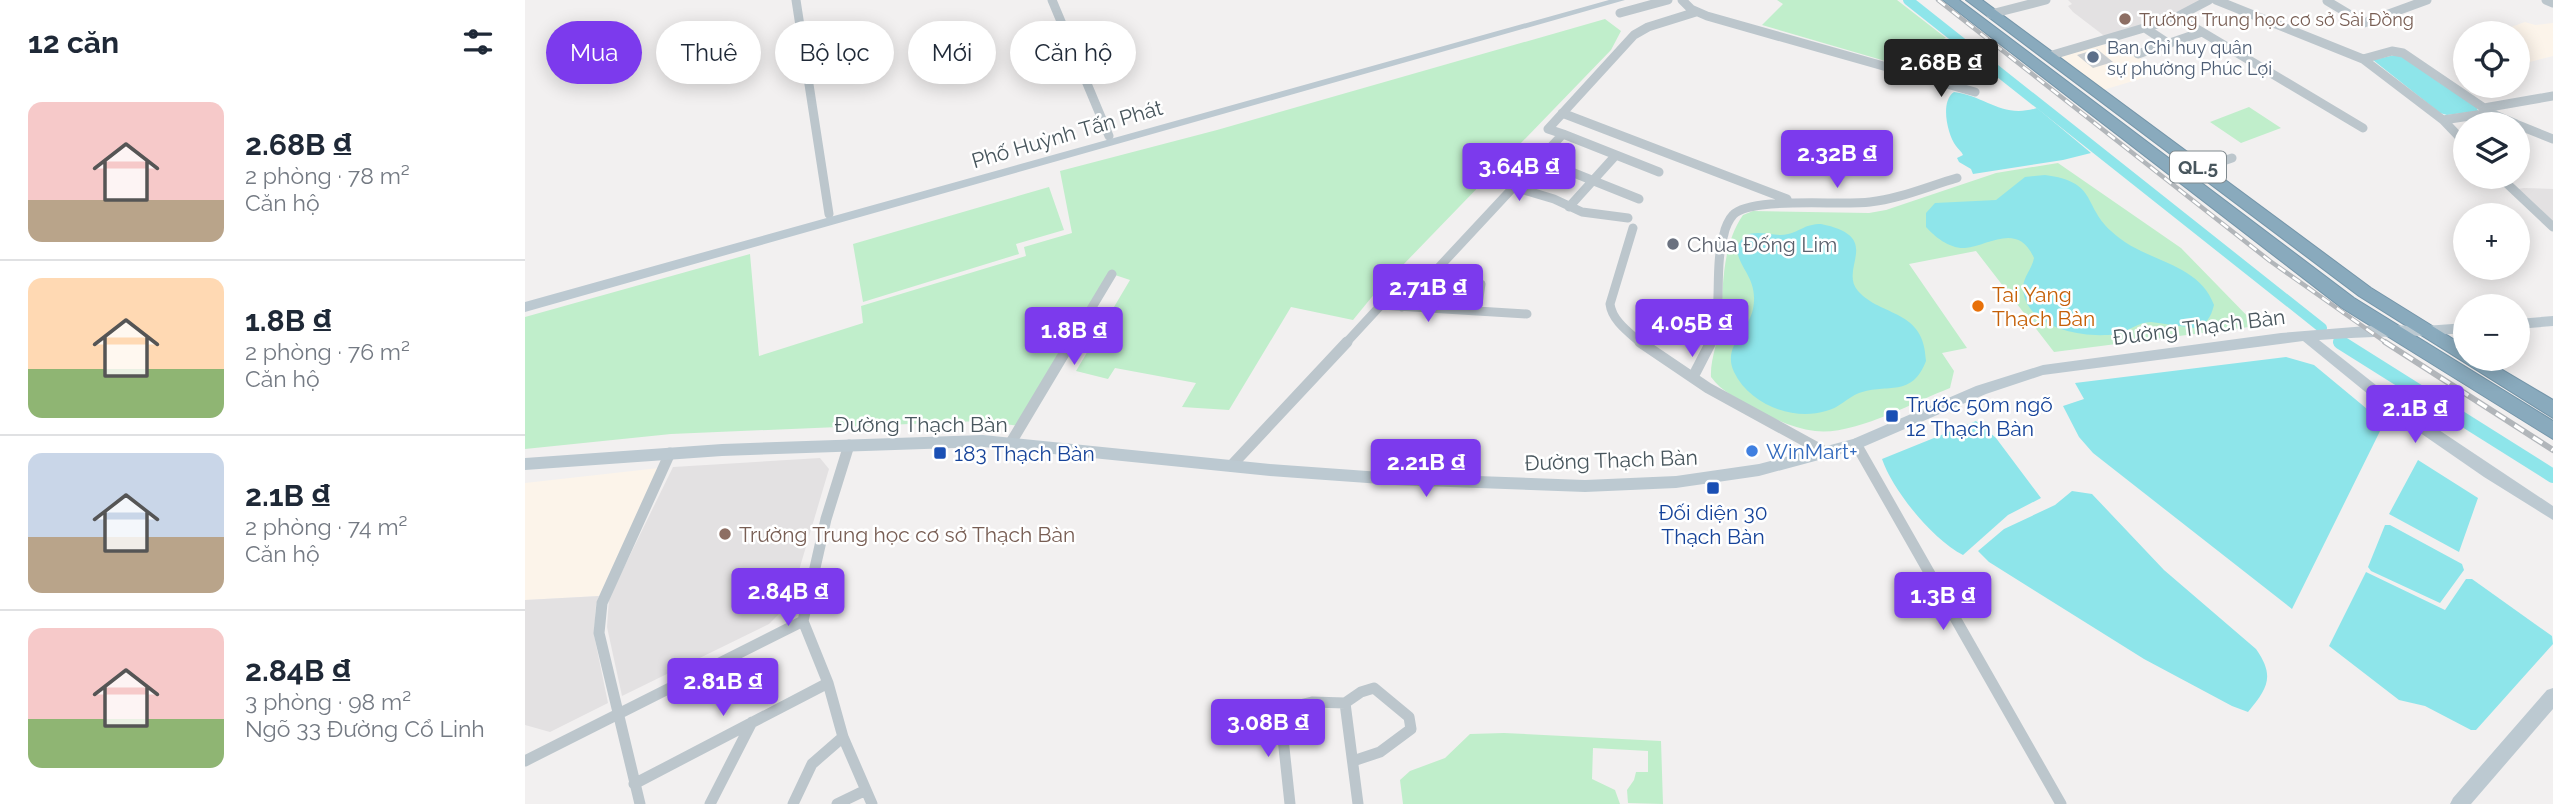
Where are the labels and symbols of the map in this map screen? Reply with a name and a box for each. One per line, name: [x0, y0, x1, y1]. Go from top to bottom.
place label: Trường Trung học cơ sở Sài Đồng: [2139, 9, 2414, 30]
marker: Trường Trung học cơ sở Sài Đồng: [2117, 11, 2133, 27]
place label: Ban Chỉ huy quân sự phường Phúc Lợi: [2107, 37, 2272, 79]
pin: 2.68B ₫: [1876, 40, 2006, 99]
marker: Ban Chỉ huy quân sự phường Phúc Lợi: [2085, 49, 2101, 65]
street label: Phố Huỳnh Tấn Phát: [969, 95, 1165, 173]
pin: 2.32B ₫: [1772, 130, 1902, 190]
pin: 3.64B ₫: [1454, 144, 1584, 203]
road number: QL.5: [2170, 152, 2226, 182]
place label: Chùa Đống Lim: [1687, 232, 1837, 257]
marker: Chùa Đống Lim: [1665, 236, 1681, 252]
pin: 2.71B ₫: [1363, 264, 1493, 324]
place label: Tai Yang Thạch Bàn: [1992, 282, 2095, 331]
marker: Tai Yang Thạch Bàn: [1970, 298, 1986, 314]
pin: 4.05B ₫: [1627, 300, 1757, 359]
street label: Đường Thạch Bàn: [2111, 304, 2287, 350]
pin: 1.8B ₫: [1017, 308, 1131, 367]
pin: 2.1B ₫: [2358, 386, 2472, 445]
place label: Trước 50m ngõ 12 Thạch Bàn: [1906, 392, 2053, 441]
marker: Trước 50m ngõ 12 Thạch Bàn: [1884, 408, 1900, 424]
street label: Đường Thạch Bàn: [834, 412, 1008, 437]
place label: WinMart+: [1766, 439, 1858, 464]
pin: 2.21B ₫: [1361, 440, 1491, 499]
place label: 183 Thạch Bàn: [954, 441, 1095, 466]
marker: WinMart+: [1744, 443, 1760, 459]
street label: Đường Thạch Bàn: [1524, 444, 1698, 476]
marker: 183 Thạch Bàn: [932, 445, 948, 461]
marker: Đối diện 30 Thạch Bàn: [1705, 480, 1721, 496]
place label: Đối diện 30 Thạch Bàn: [1658, 500, 1768, 549]
place label: Trường Trung học cơ sở Thạch Bàn: [739, 522, 1075, 547]
marker: Trường Trung học cơ sở Thạch Bàn: [717, 526, 733, 542]
pin: 2.84B ₫: [723, 568, 853, 628]
pin: 1.3B ₫: [1886, 572, 2000, 632]
pin: 2.81B ₫: [658, 658, 788, 718]
pin: 3.08B ₫: [1203, 700, 1333, 759]

